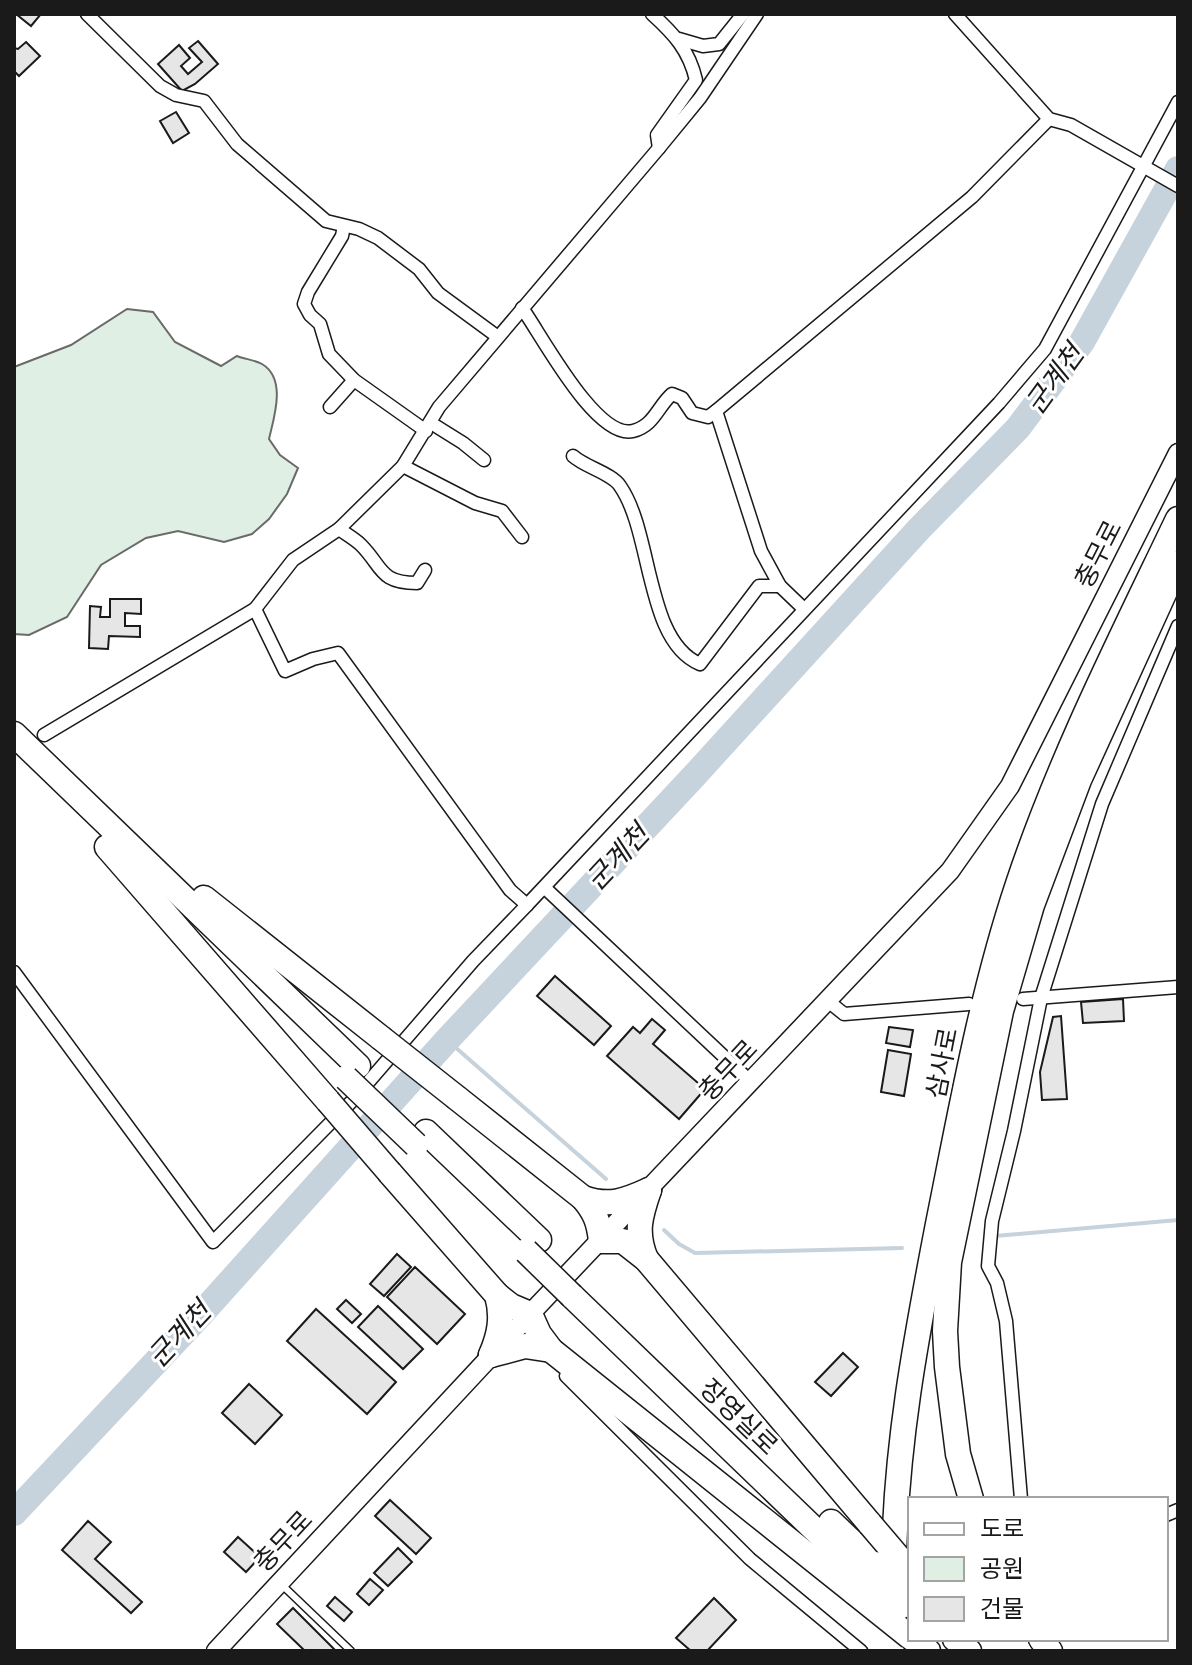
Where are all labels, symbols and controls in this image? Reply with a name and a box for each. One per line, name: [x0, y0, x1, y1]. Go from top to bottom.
water label: 군계천: [1019, 336, 1092, 420]
street label: 충무로: [1068, 515, 1128, 593]
water label: 군계천: [580, 816, 657, 896]
street label: 삼사로: [920, 1025, 964, 1101]
street label: 충무로: [693, 1034, 763, 1106]
water label: 군계천: [142, 1293, 219, 1373]
street label: 장영실로: [694, 1373, 784, 1461]
legend: [908, 1497, 1168, 1641]
street label: 충무로: [248, 1505, 318, 1577]
text: 도로: [980, 1515, 1024, 1542]
text: 공원: [980, 1555, 1024, 1582]
text: 건물: [980, 1595, 1024, 1622]

